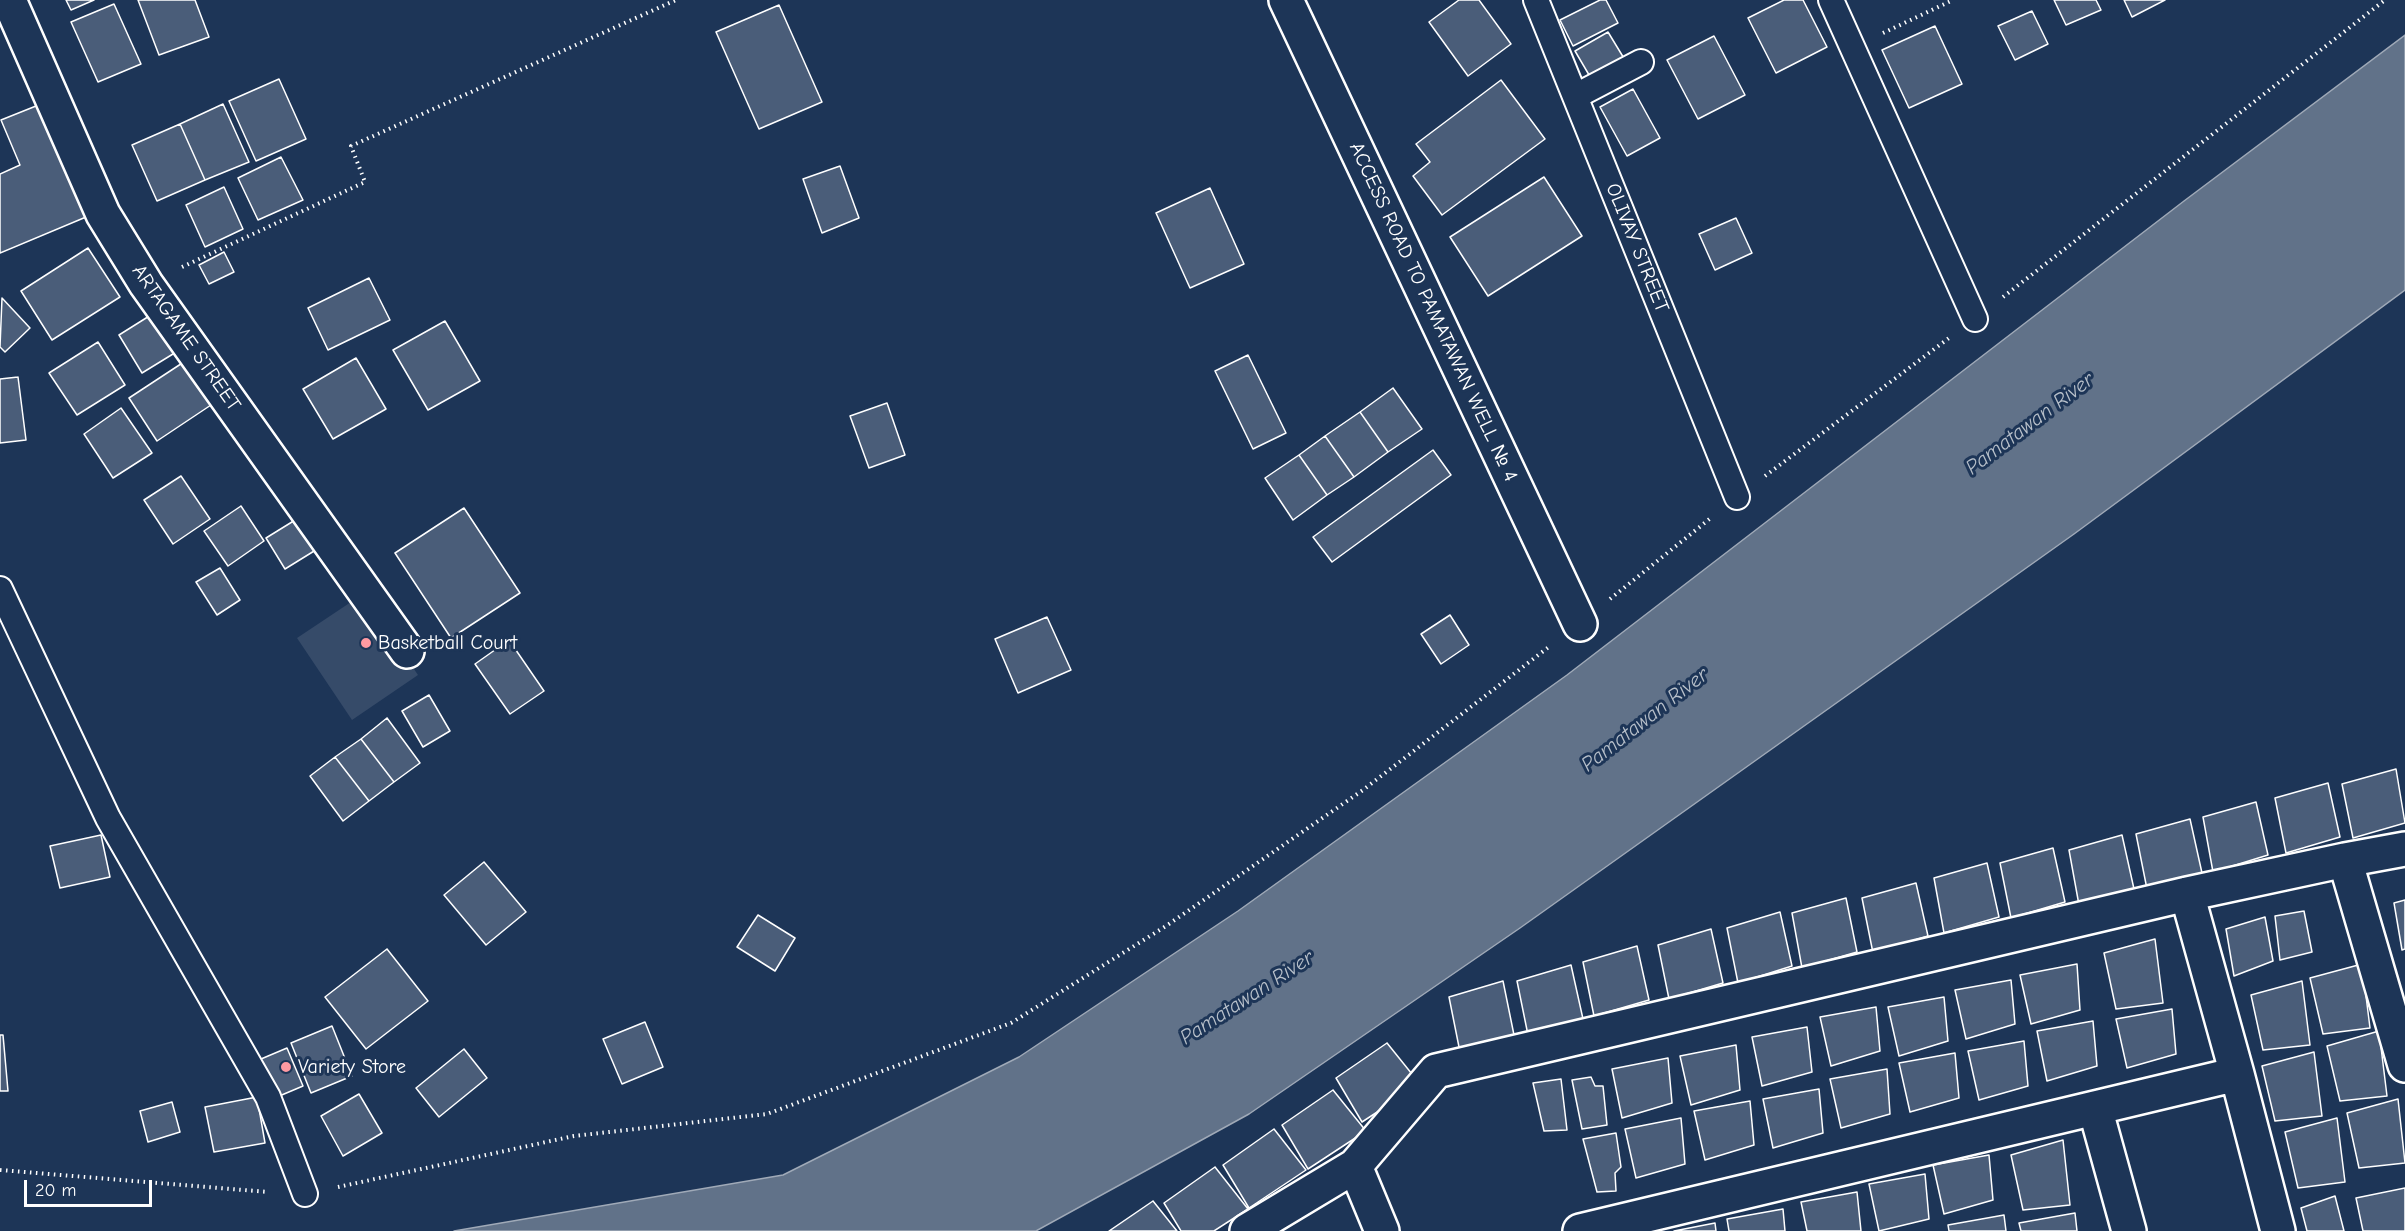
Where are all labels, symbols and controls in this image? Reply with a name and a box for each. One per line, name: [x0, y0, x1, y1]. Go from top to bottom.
street label: ACCESS ROAD TO PAMATAWAN WELL № 4: [1344, 139, 1522, 485]
street label: OLIVAY STREET: [1600, 180, 1674, 316]
street label: ARTAGAME STREET: [126, 260, 246, 416]
water label: Pamatawan River: [1961, 367, 2099, 481]
place label: Basketball Court: [378, 631, 517, 655]
marker: Basketball Court: [359, 636, 373, 650]
water label: Pamatawan River: [1576, 663, 1714, 777]
water label: Pamatawan River: [1175, 945, 1319, 1051]
place label: Variety Store: [298, 1055, 406, 1079]
marker: Variety Store: [279, 1060, 293, 1074]
scale bar: [27, 1168, 154, 1206]
text: 20 m: [35, 1180, 76, 1201]

